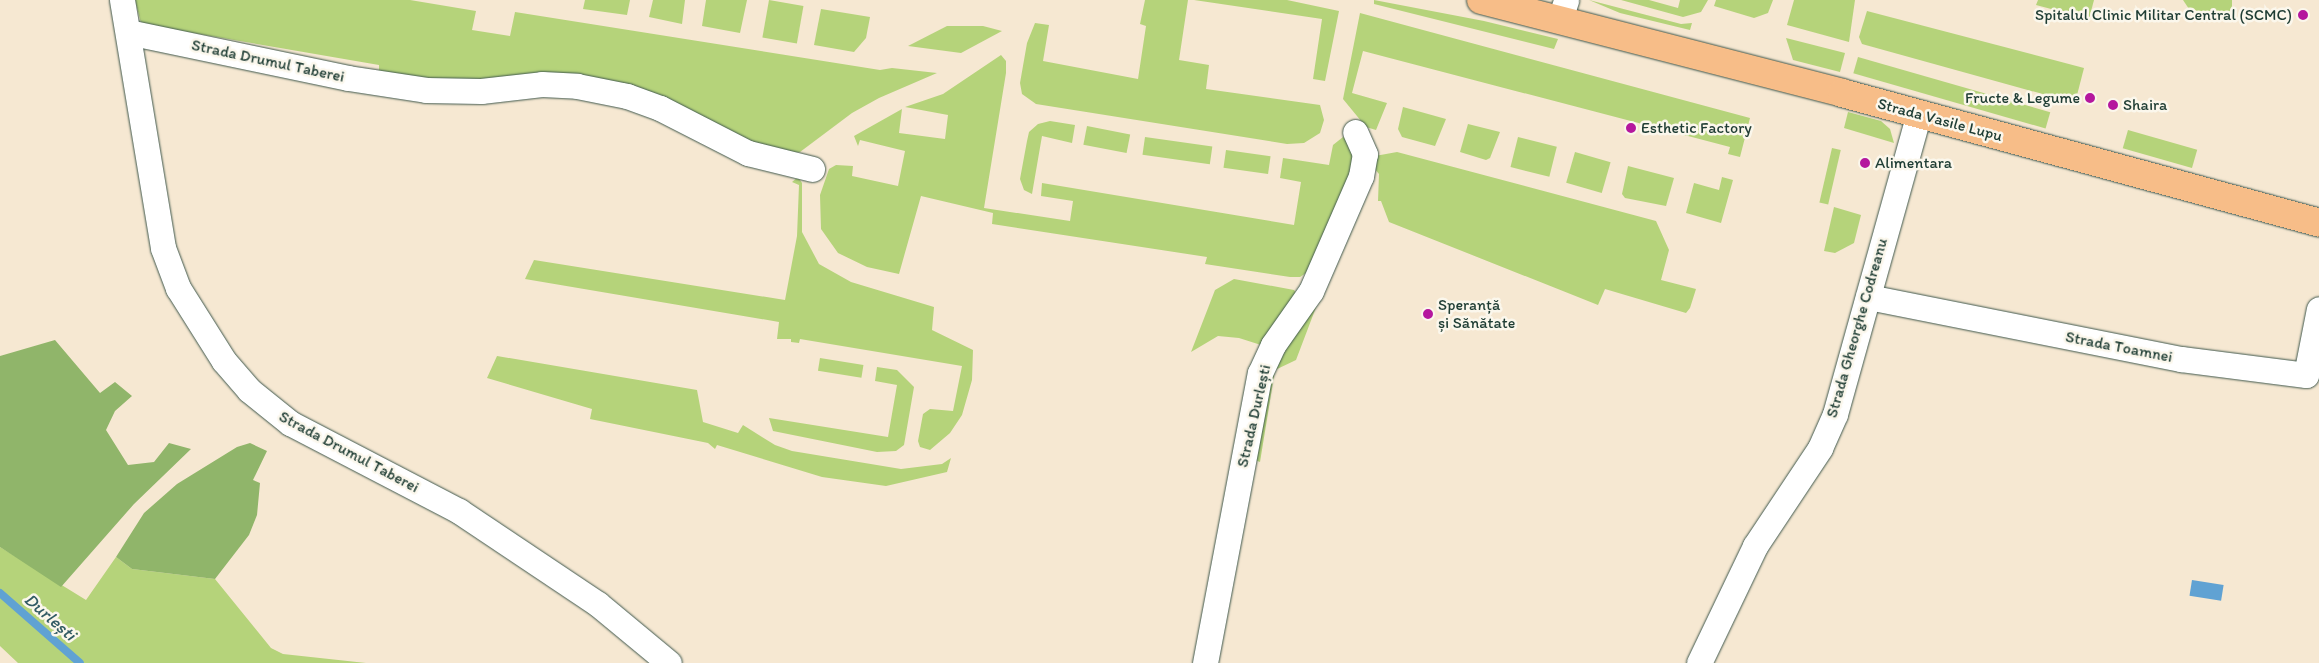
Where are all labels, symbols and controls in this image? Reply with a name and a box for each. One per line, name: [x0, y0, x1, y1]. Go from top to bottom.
place label: Spitalul Clinic Militar Central (SCMC): [2035, 5, 2292, 25]
marker: Spitalul Clinic Militar Central (SCMC): [2296, 8, 2310, 22]
street label: Strada Drumul Taberei: [190, 36, 346, 86]
place label: Fructe & Legume: [1965, 88, 2080, 108]
marker: Fructe & Legume: [2084, 92, 2096, 104]
street label: Strada Vasile Lupu: [1876, 94, 2004, 146]
place label: Shaira: [2123, 95, 2167, 115]
marker: Shaira: [2107, 99, 2119, 111]
place label: Esthetic Factory: [1641, 118, 1752, 138]
marker: Esthetic Factory: [1625, 122, 1637, 134]
place label: Alimentara: [1875, 153, 1952, 173]
marker: Alimentara: [1859, 157, 1871, 169]
street label: Strada Gheorghe Codreanu: [1822, 236, 1892, 420]
place label: Speranță și Sănătate: [1438, 295, 1515, 333]
marker: Speranță și Sănătate: [1422, 308, 1434, 320]
street label: Strada Toamnei: [2065, 327, 2173, 367]
street label: Strada Durlești: [1233, 363, 1275, 469]
street label: Strada Drumul Taberei: [276, 407, 422, 497]
water label: Durlești: [20, 589, 80, 645]

